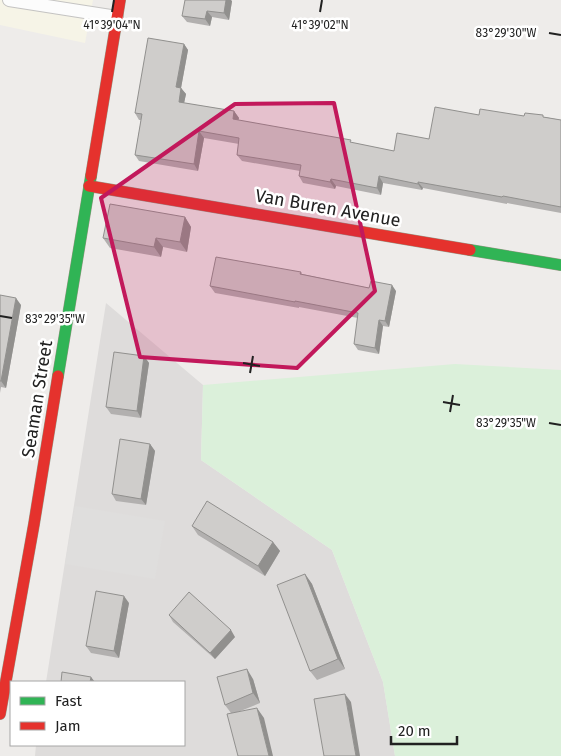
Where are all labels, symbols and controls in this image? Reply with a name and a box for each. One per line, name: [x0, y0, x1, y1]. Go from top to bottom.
text: 41°39'04"N: [83, 18, 141, 32]
text: 41°39'02"N: [291, 18, 349, 32]
text: 83°29'30"W: [476, 26, 537, 40]
street label: Van Buren Avenue: [254, 184, 402, 232]
text: 83°29'35"W: [25, 312, 85, 326]
street label: Seaman Street: [17, 338, 57, 459]
text: 83°29'35"W: [476, 416, 536, 430]
legend: [10, 681, 185, 746]
text: Fast: [55, 692, 82, 710]
scale bar: [391, 714, 457, 746]
text: Jam: [55, 717, 81, 735]
text: 20 m: [398, 722, 431, 740]

